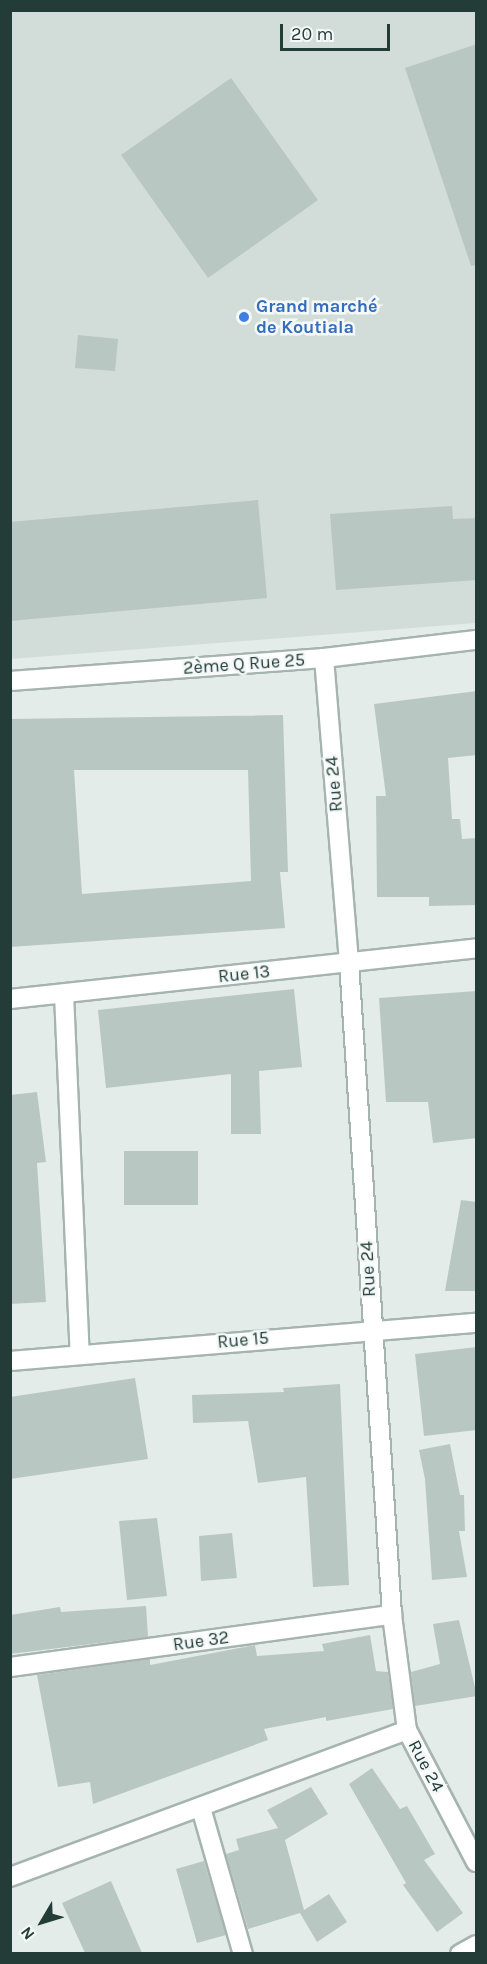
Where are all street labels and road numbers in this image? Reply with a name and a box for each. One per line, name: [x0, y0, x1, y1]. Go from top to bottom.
street label: 2ème Q Rue 25: [182, 649, 306, 679]
street label: Rue 24: [321, 755, 347, 813]
street label: Rue 13: [217, 961, 271, 987]
street label: Rue 24: [356, 1241, 380, 1297]
street label: Rue 15: [216, 1327, 270, 1353]
street label: Rue 32: [172, 1626, 230, 1656]
street label: Rue 24: [403, 1736, 449, 1796]

